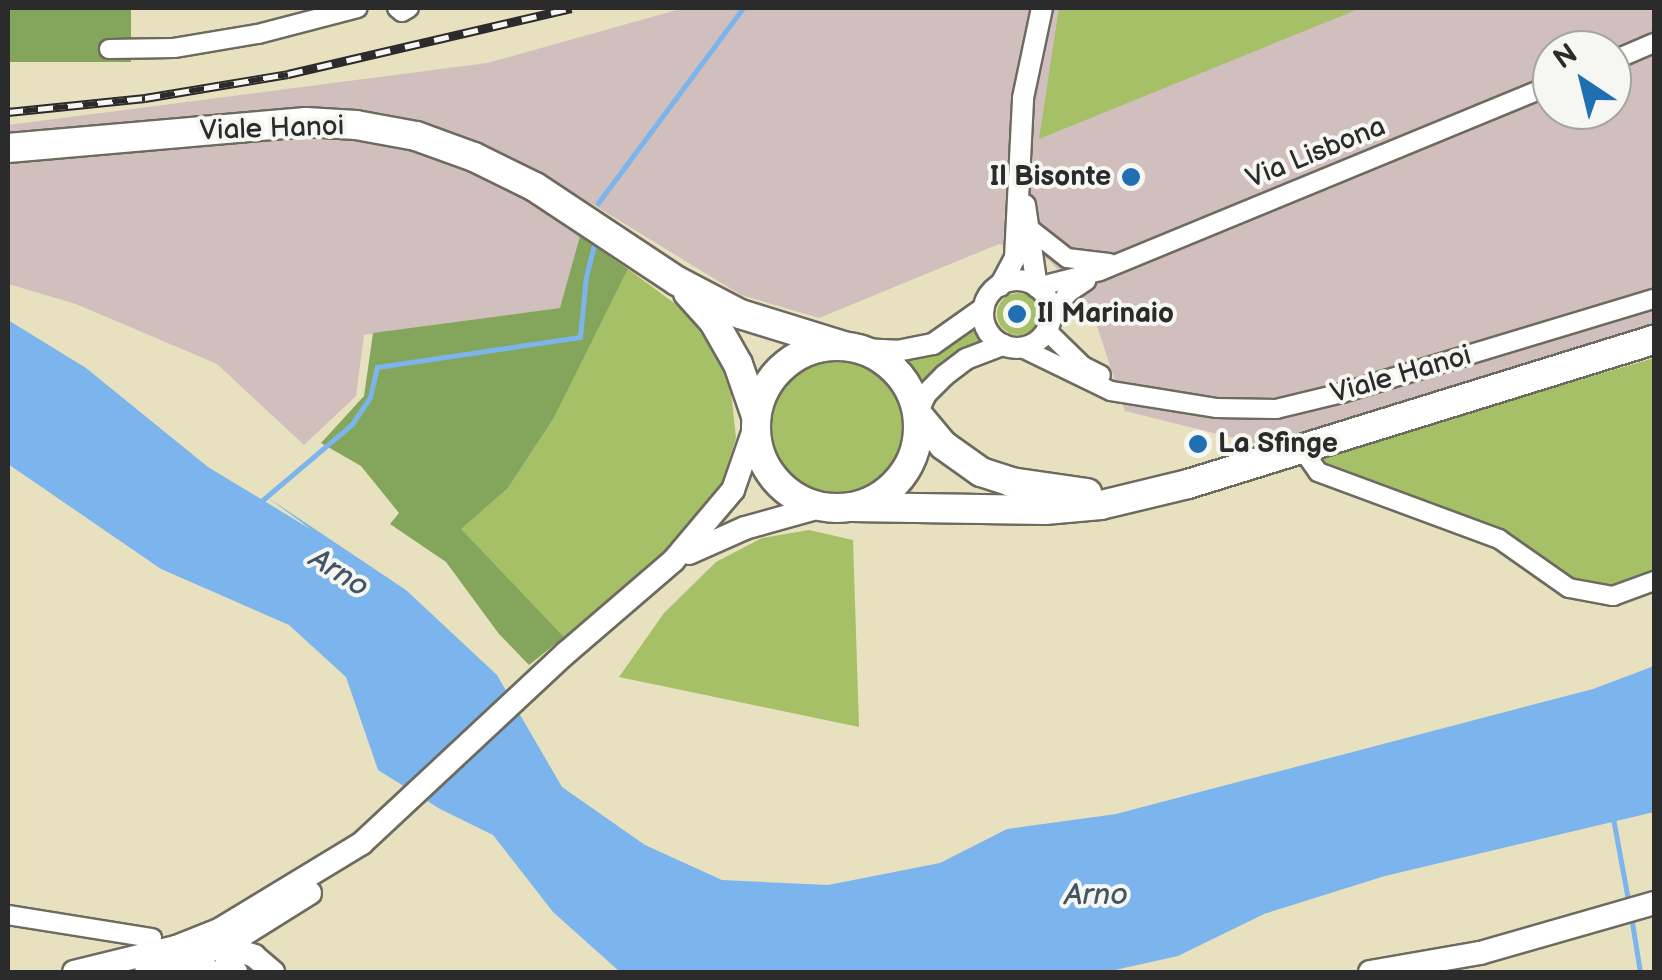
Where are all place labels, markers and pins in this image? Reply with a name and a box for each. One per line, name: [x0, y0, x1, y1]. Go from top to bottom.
place label: Il Bisonte: [990, 160, 1111, 194]
marker: Il Bisonte: [1120, 166, 1142, 188]
place label: Il Marinaio: [1037, 297, 1174, 331]
marker: Il Marinaio: [1006, 303, 1028, 325]
place label: La Sfinge: [1218, 427, 1338, 461]
marker: La Sfinge: [1187, 433, 1209, 455]

